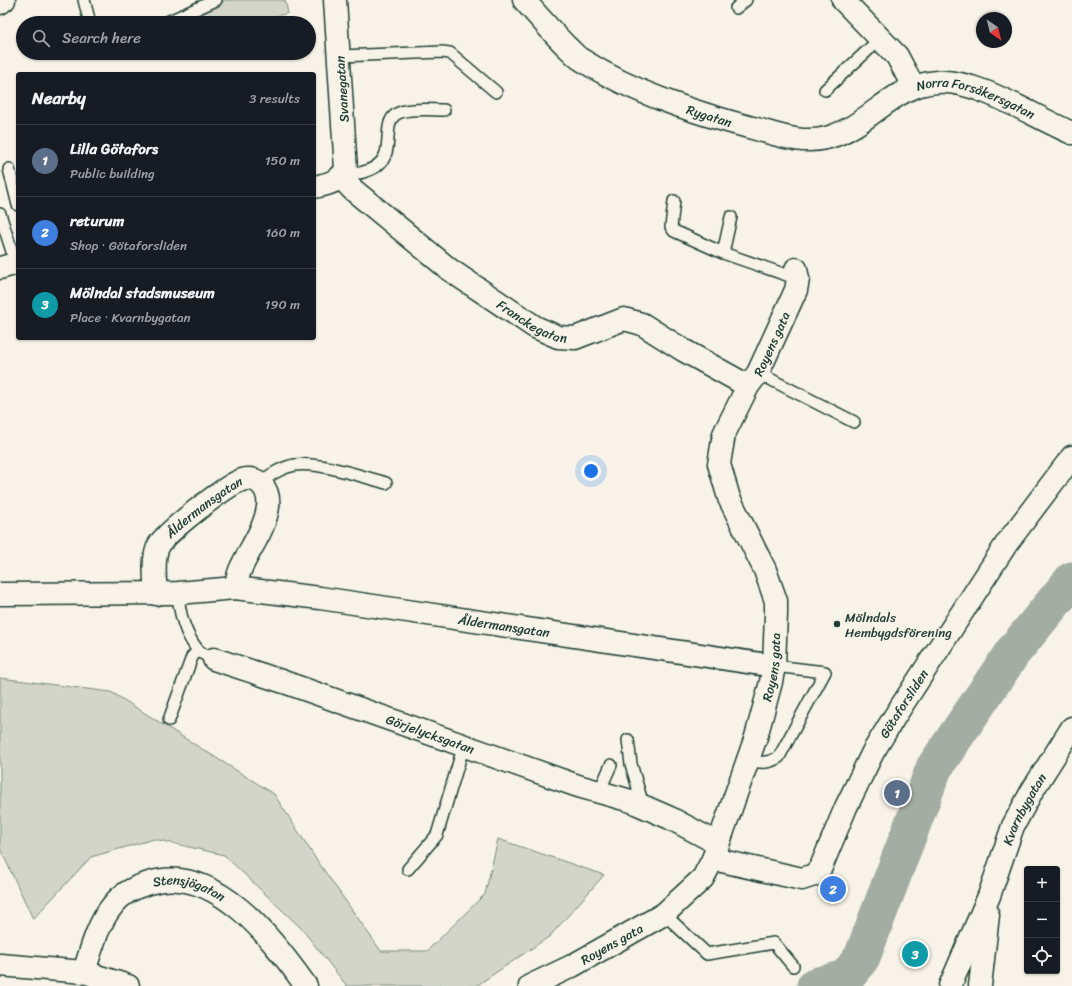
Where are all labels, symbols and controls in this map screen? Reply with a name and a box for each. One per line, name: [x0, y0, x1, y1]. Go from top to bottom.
north arrow: [976, 12, 1012, 48]
search box: [16, 16, 316, 60]
text: Search here: [62, 25, 141, 51]
icon: search: [30, 27, 52, 49]
street label: Svanegatan: [328, 55, 356, 123]
street label: Norra Forsåkersgatan: [913, 70, 1039, 125]
text: Nearby: [32, 83, 86, 113]
text: 3 results: [249, 87, 300, 110]
street label: Rygatan: [684, 98, 735, 133]
text: Lilla Götafors: [70, 136, 158, 162]
text: 1: [42, 149, 48, 172]
text: 150 m: [265, 149, 300, 172]
text: Public building: [70, 162, 155, 185]
text: returum: [70, 208, 124, 234]
text: 2: [41, 221, 49, 244]
text: 160 m: [265, 221, 300, 244]
text: Shop · Götaforsliden: [70, 234, 187, 257]
text: Mölndal stadsmuseum: [70, 280, 215, 306]
text: 3: [41, 293, 49, 316]
text: 190 m: [265, 293, 300, 316]
street label: Franckegatan: [492, 293, 568, 349]
text: Place · Kvarnbygatan: [70, 306, 191, 329]
street label: Royens gata: [747, 307, 796, 380]
your location: [581, 461, 601, 481]
street label: Åldermansgatan: [159, 470, 246, 544]
place label: Mölndals Hembygdsförening: [845, 606, 952, 644]
street label: Åldermansgatan: [456, 607, 552, 644]
marker: Mölndals Hembygdsförening: [832, 619, 842, 629]
street label: Royens gata: [755, 632, 787, 704]
street label: Götaforsliden: [873, 664, 934, 743]
street label: Görjelycksgatan: [383, 707, 478, 760]
street label: Kvarnbygatan: [996, 768, 1052, 848]
pin: 1: [884, 778, 910, 808]
map controls: [1024, 866, 1060, 974]
button: +: [1024, 866, 1060, 902]
street label: Stensjögatan: [150, 868, 230, 907]
pin: 2: [820, 874, 846, 904]
button: −: [1024, 902, 1060, 938]
street label: Royens gata: [576, 916, 648, 971]
button: locate: [1024, 938, 1060, 974]
pin: 3: [902, 939, 928, 969]

